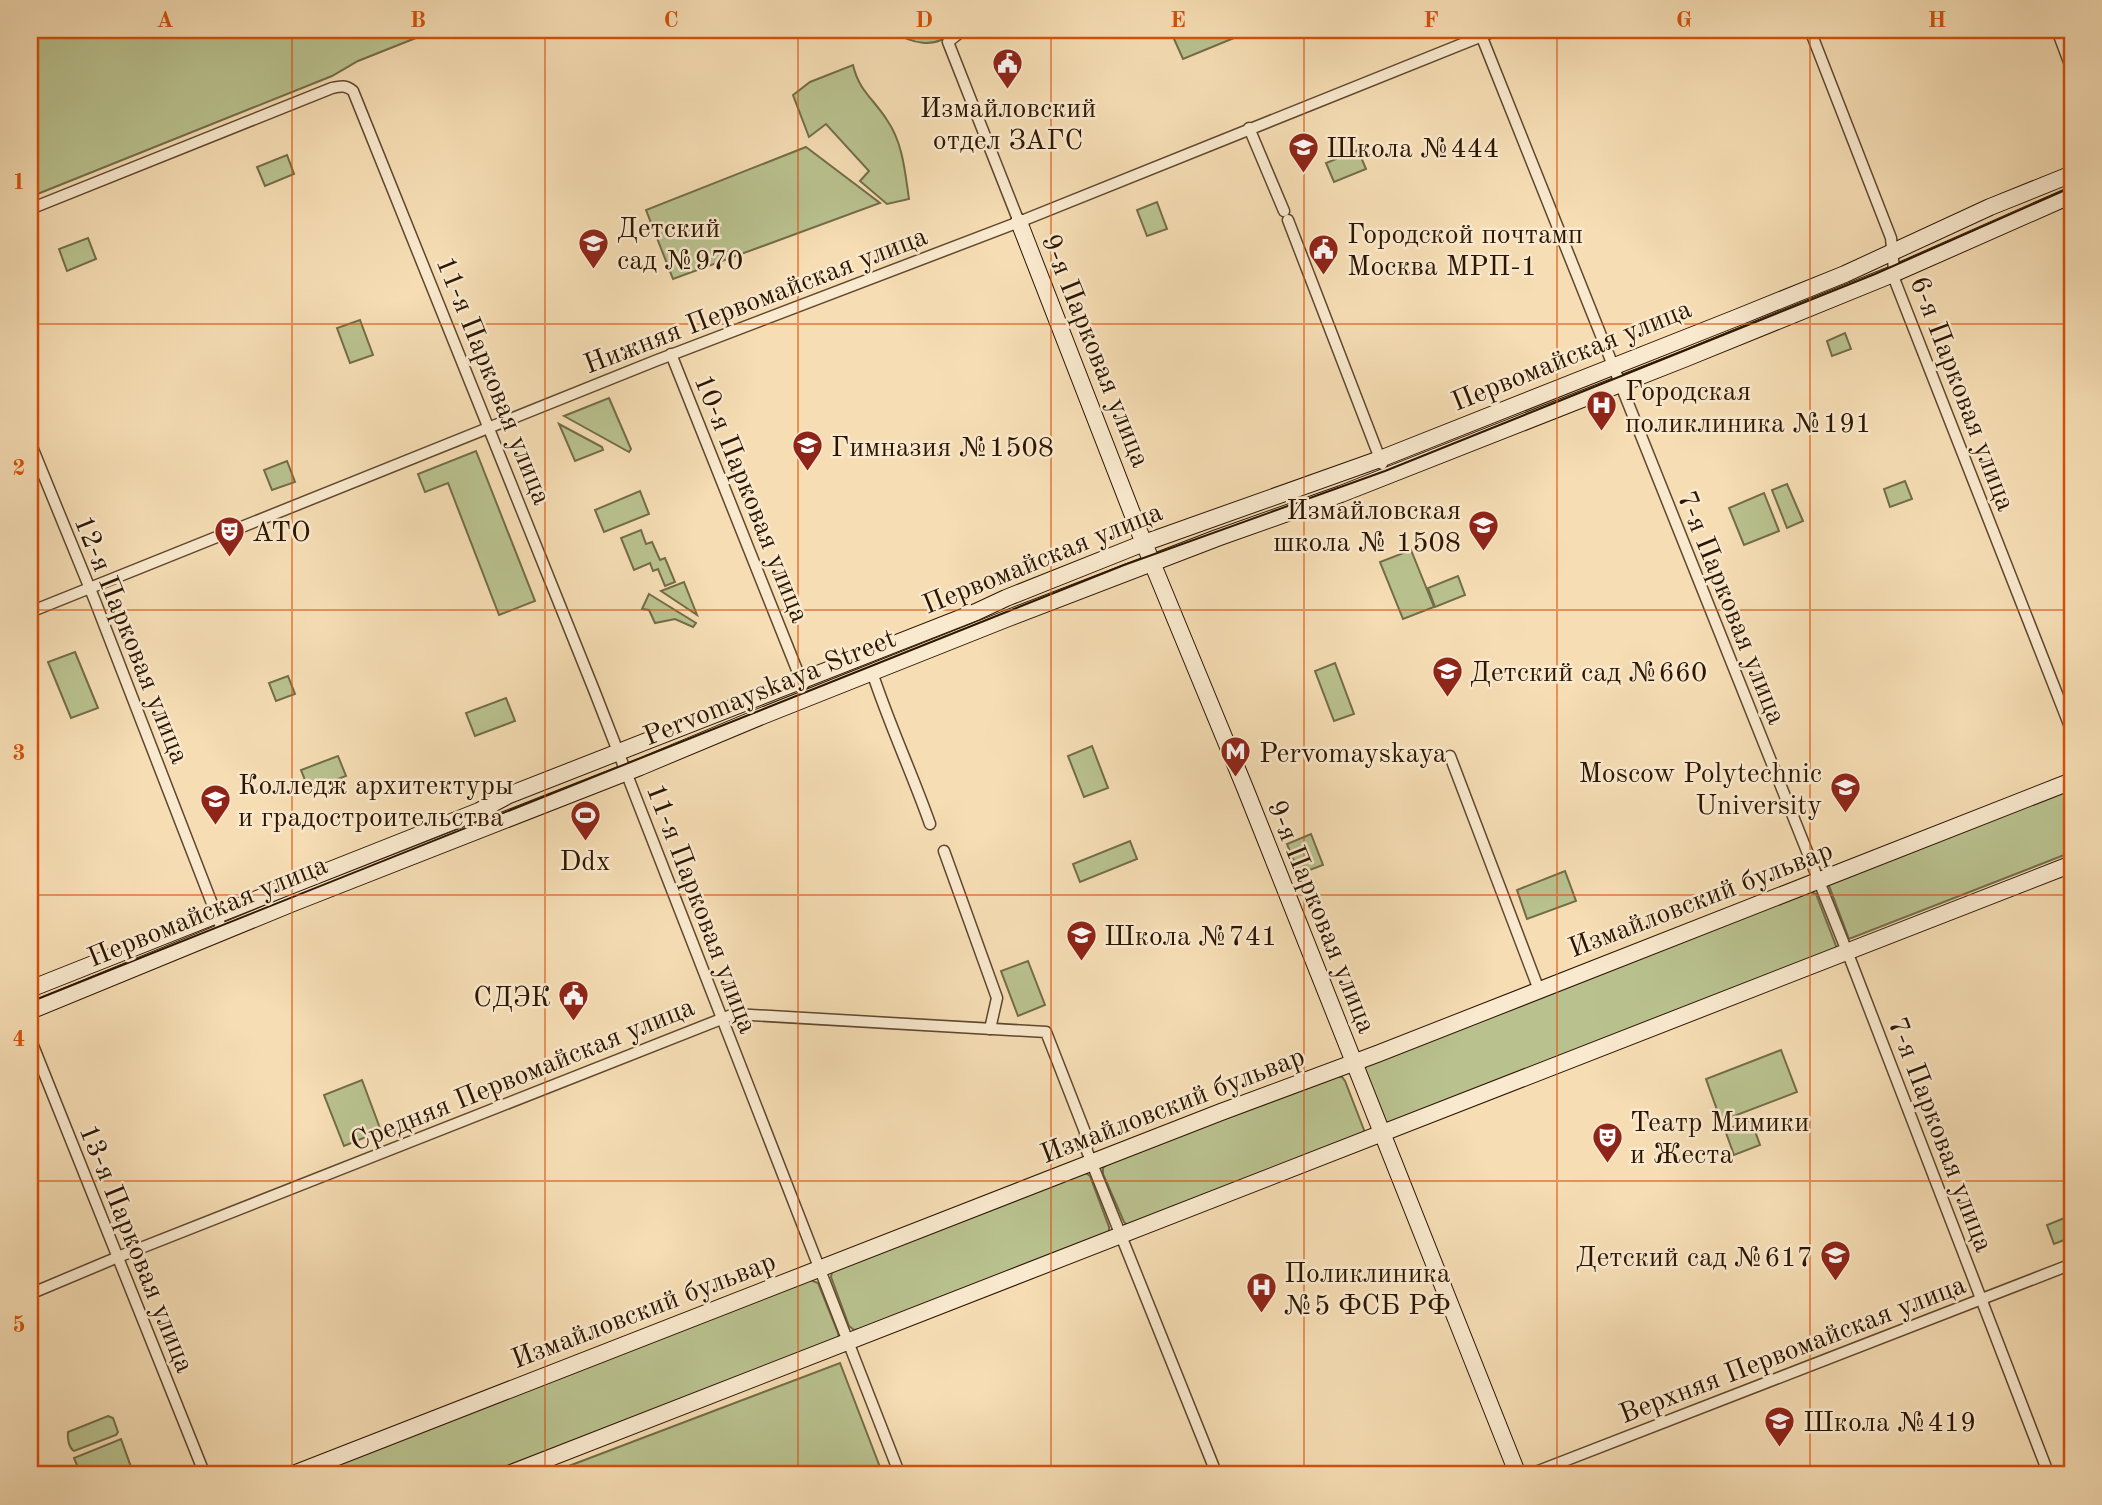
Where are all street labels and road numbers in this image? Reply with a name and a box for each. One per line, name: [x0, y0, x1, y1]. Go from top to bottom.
street label: Нижняя Первомайская улица: [580, 223, 932, 380]
street label: 9-я Парковая улица: [1035, 231, 1154, 472]
street label: 11-я Парковая улица: [430, 253, 555, 509]
street label: 6-я Парковая улица: [1904, 273, 2019, 515]
street label: Первомайская улица: [1448, 296, 1696, 418]
street label: 10-я Парковая улица: [688, 371, 813, 627]
street label: 7-я Парковая улица: [1671, 488, 1790, 729]
street label: Первомайская улица: [919, 499, 1167, 621]
street label: 12-я Парковая улица: [68, 512, 193, 768]
street label: Pervomayskaya Street: [640, 625, 900, 752]
street label: 11-я Парковая улица: [640, 780, 761, 1038]
street label: 9-я Парковая улица: [1261, 797, 1380, 1038]
street label: Измайловский бульвар: [1565, 837, 1837, 964]
street label: Первомайская улица: [84, 852, 332, 974]
street label: Средняя Первомайская улица: [347, 994, 699, 1158]
street label: 7-я Парковая улица: [1882, 1014, 1997, 1256]
street label: Измайловский бульвар: [1037, 1043, 1309, 1170]
street label: 13-я Парковая улица: [73, 1121, 198, 1377]
street label: Измайловский бульвар: [508, 1248, 780, 1375]
street label: Верхняя Первомайская улица: [1616, 1272, 1970, 1430]

